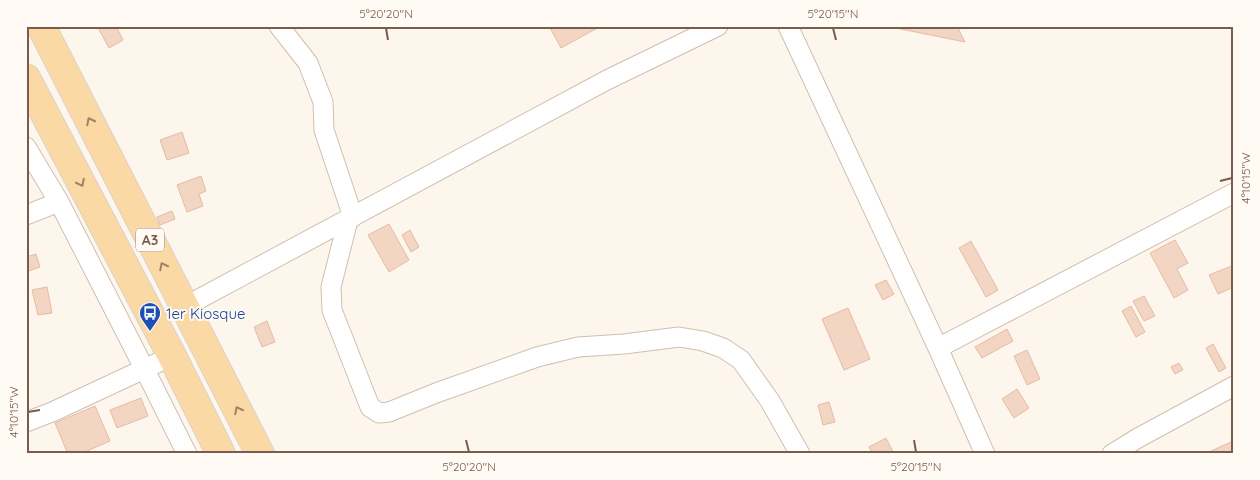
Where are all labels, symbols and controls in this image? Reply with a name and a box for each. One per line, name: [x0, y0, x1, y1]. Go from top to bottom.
text: 5°20'20"N: [359, 6, 413, 21]
text: 5°20'15"N: [808, 6, 858, 21]
one-way arrow: [86, 117, 96, 126]
text: 4°10'15"W: [1238, 152, 1253, 204]
one-way arrow: [75, 178, 85, 187]
road number: A3: [136, 228, 164, 252]
one-way arrow: [159, 262, 169, 271]
bus stop icon: 1er Kiosque: [138, 301, 162, 332]
place label: 1er Kiosque: [166, 304, 245, 323]
text: 4°10'15"W: [6, 386, 21, 438]
one-way arrow: [234, 407, 244, 416]
text: 5°20'20"N: [442, 459, 496, 474]
text: 5°20'15"N: [891, 459, 941, 474]

